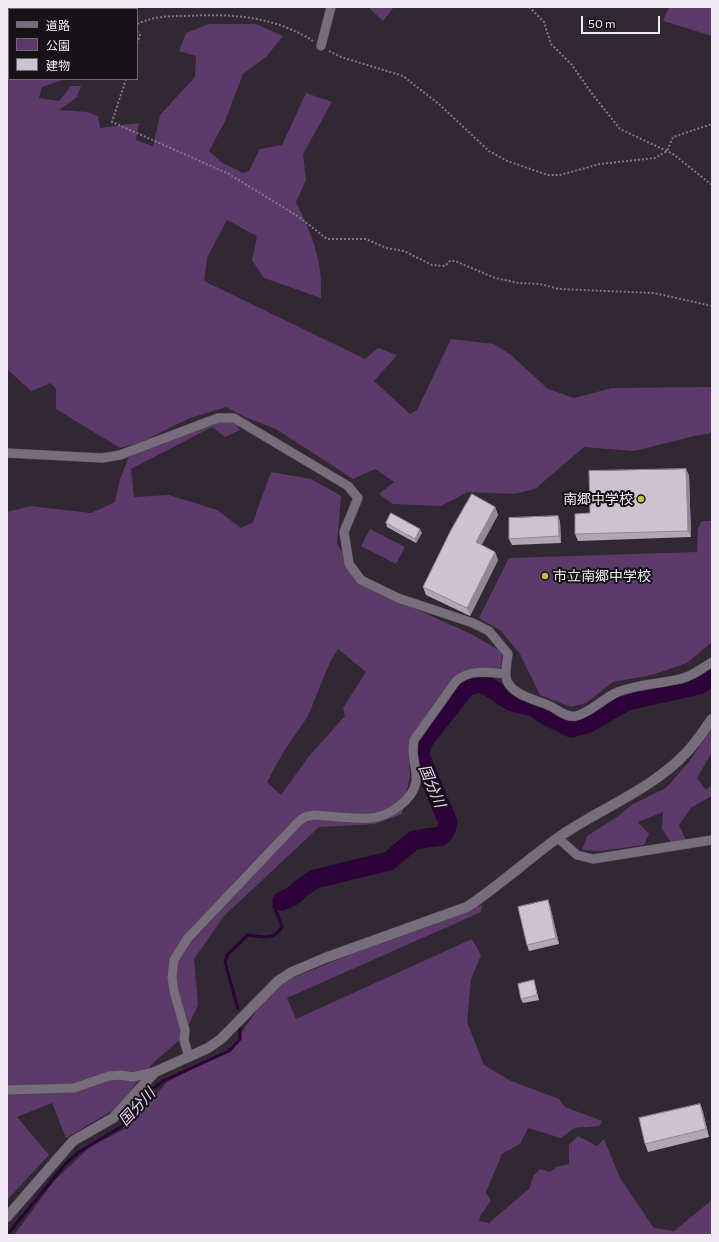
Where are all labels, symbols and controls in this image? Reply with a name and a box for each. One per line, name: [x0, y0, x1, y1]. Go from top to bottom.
legend: [8, 8, 138, 80]
scale bar: [583, 8, 662, 34]
text: 50 m: [588, 16, 616, 30]
text: 道路: [46, 18, 70, 32]
text: 公園: [46, 38, 70, 52]
text: 建物: [46, 58, 70, 72]
place label: 南郷中学校: [563, 491, 633, 507]
marker: 南郷中学校: [636, 494, 646, 504]
place label: 市立南郷中学校: [553, 568, 651, 584]
marker: 市立南郷中学校: [540, 571, 550, 581]
water label: 国分川: [415, 762, 449, 810]
water label: 国分川: [115, 1084, 159, 1130]

